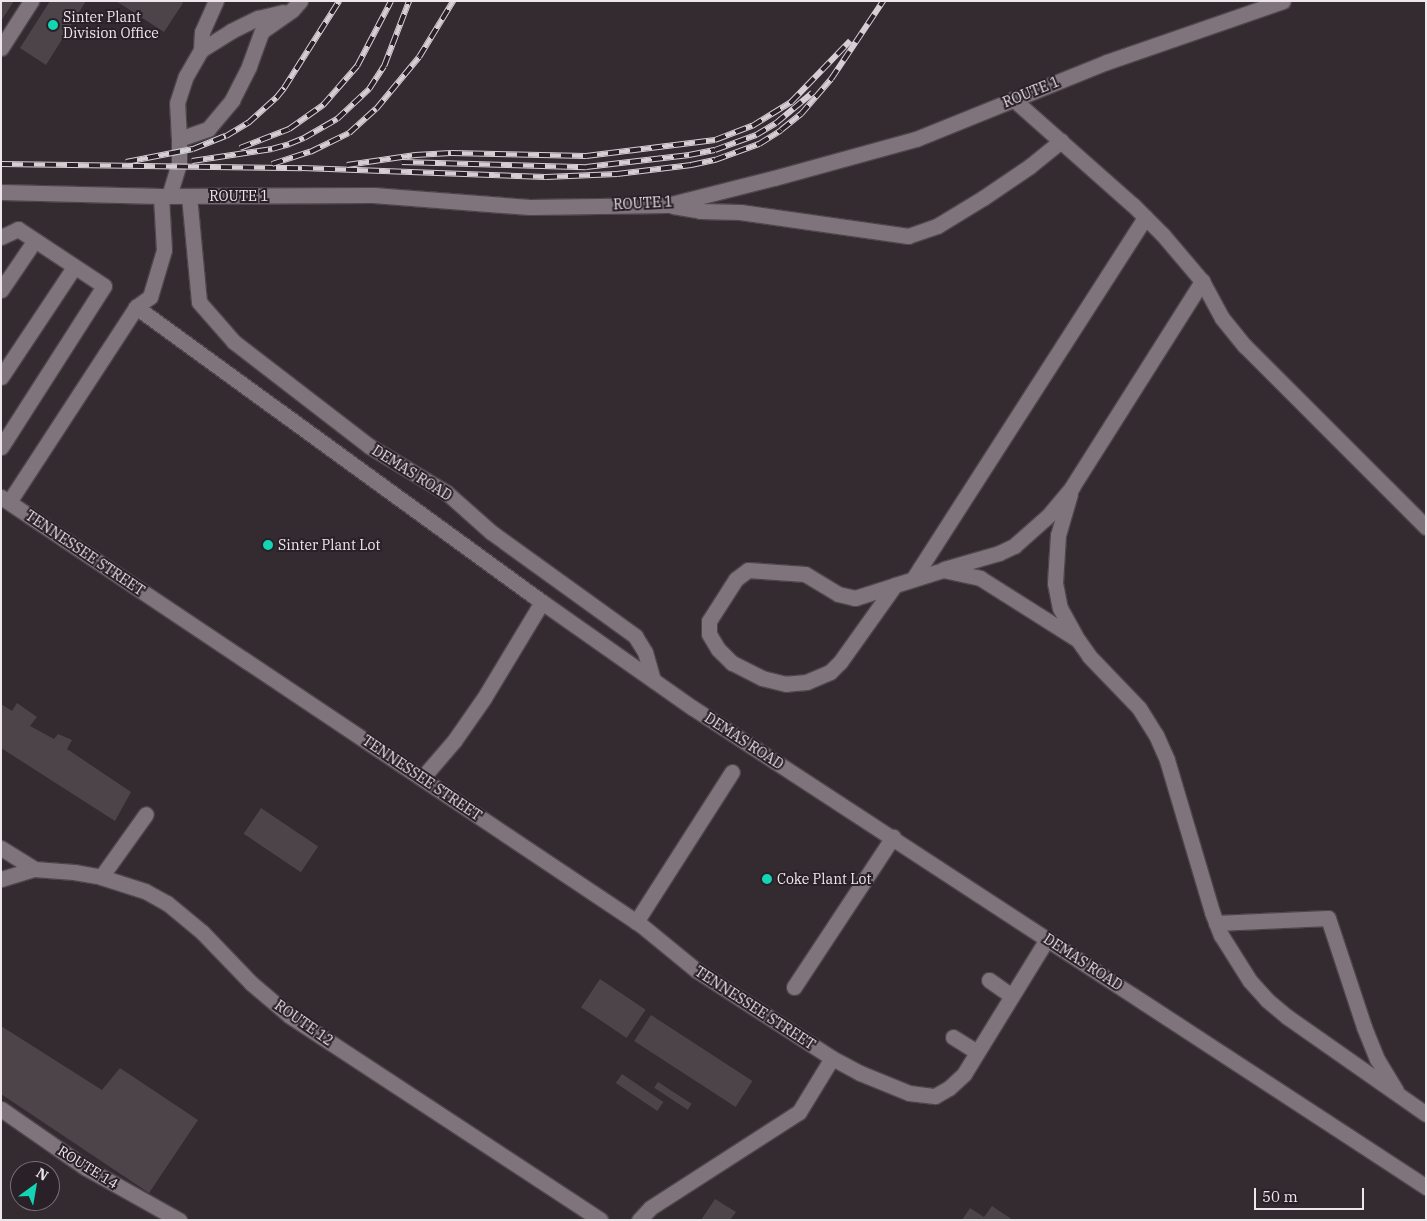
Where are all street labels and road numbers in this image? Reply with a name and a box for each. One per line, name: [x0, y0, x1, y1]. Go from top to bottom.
street label: ROUTE 1: [1000, 73, 1062, 111]
street label: ROUTE 1: [209, 188, 269, 204]
street label: ROUTE 1: [613, 193, 673, 213]
street label: DEMAS ROAD: [369, 442, 455, 504]
street label: TENNESSEE STREET: [22, 507, 148, 599]
street label: DEMAS ROAD: [701, 709, 787, 773]
street label: TENNESSEE STREET: [359, 732, 485, 824]
street label: DEMAS ROAD: [1040, 930, 1126, 994]
street label: TENNESSEE STREET: [692, 963, 818, 1053]
street label: ROUTE 12: [271, 997, 337, 1049]
street label: ROUTE 14: [55, 1142, 121, 1192]

